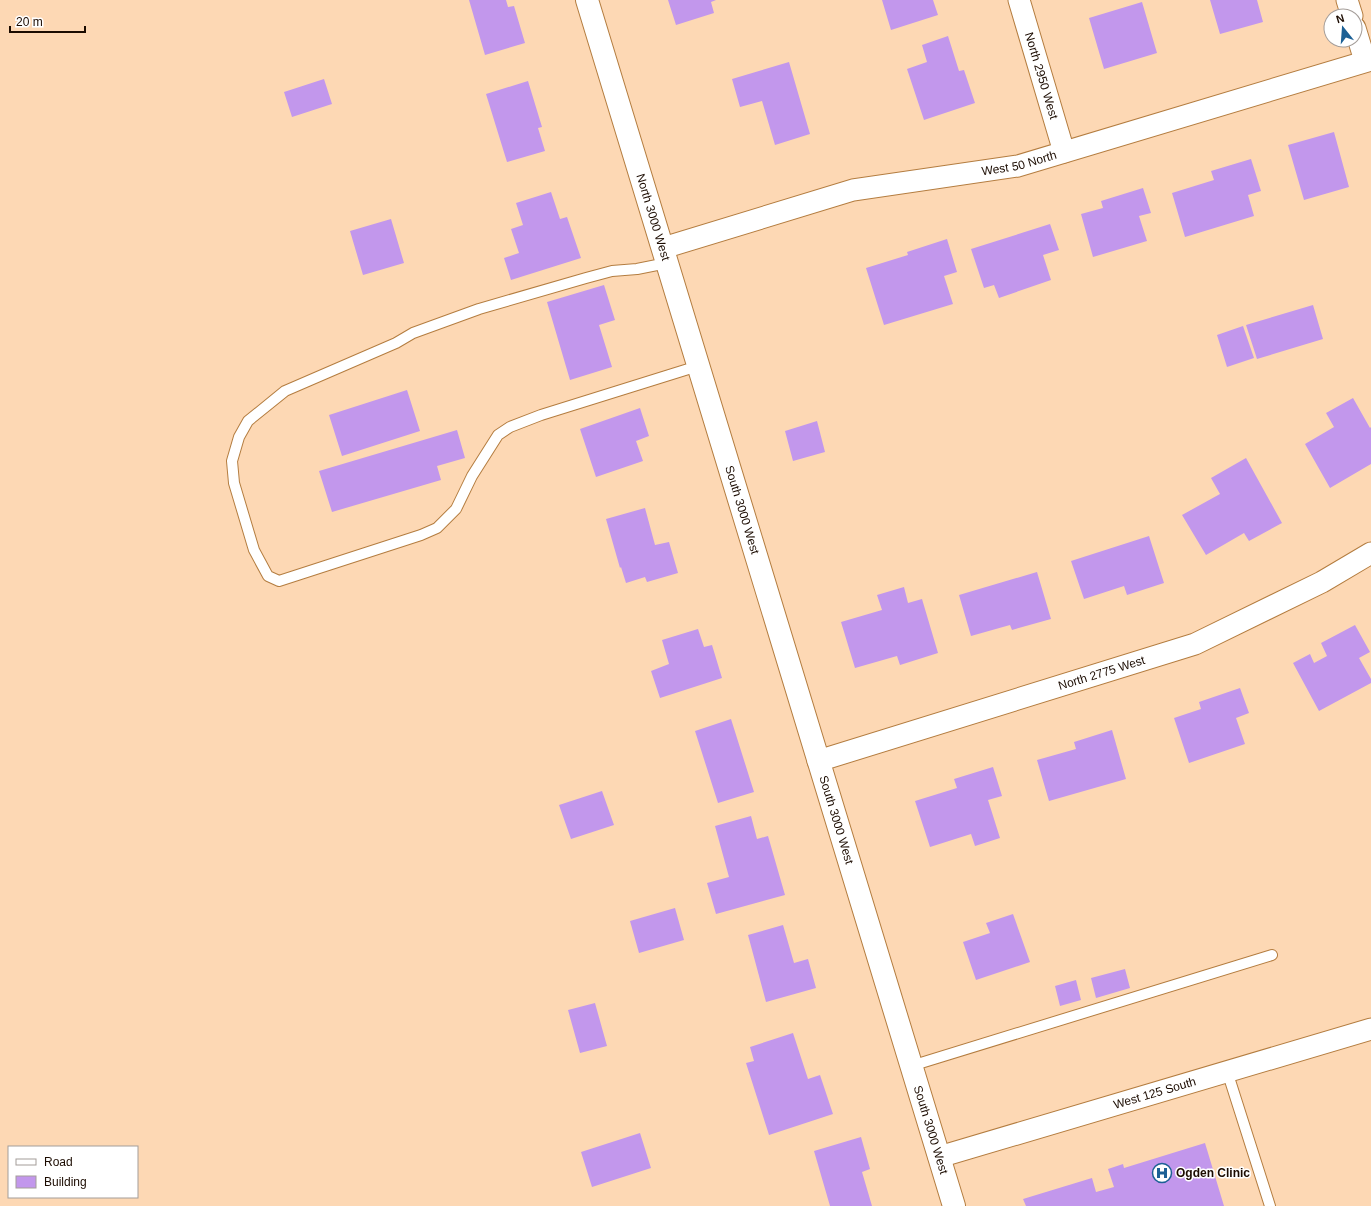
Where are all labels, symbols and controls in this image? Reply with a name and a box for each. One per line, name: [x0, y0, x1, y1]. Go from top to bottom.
scale bar: [10, 8, 85, 34]
north arrow: [1323, 8, 1363, 48]
text: N: [1335, 12, 1346, 25]
text: 20 m: [16, 15, 43, 29]
street label: North 2950 West: [1022, 31, 1061, 122]
street label: West 50 North: [981, 148, 1058, 178]
street label: North 3000 West: [633, 172, 673, 263]
street label: South 3000 West: [722, 464, 762, 557]
street label: North 2775 West: [1057, 653, 1147, 693]
street label: South 3000 West: [816, 774, 857, 867]
street label: West 125 South: [1112, 1074, 1198, 1112]
street label: South 3000 West: [911, 1084, 951, 1177]
legend: [8, 1146, 138, 1198]
text: Road: [44, 1155, 73, 1169]
hospital icon: Ogden Clinic: [1151, 1162, 1173, 1184]
place label: Ogden Clinic: [1176, 1166, 1250, 1180]
text: Building: [44, 1175, 87, 1189]

